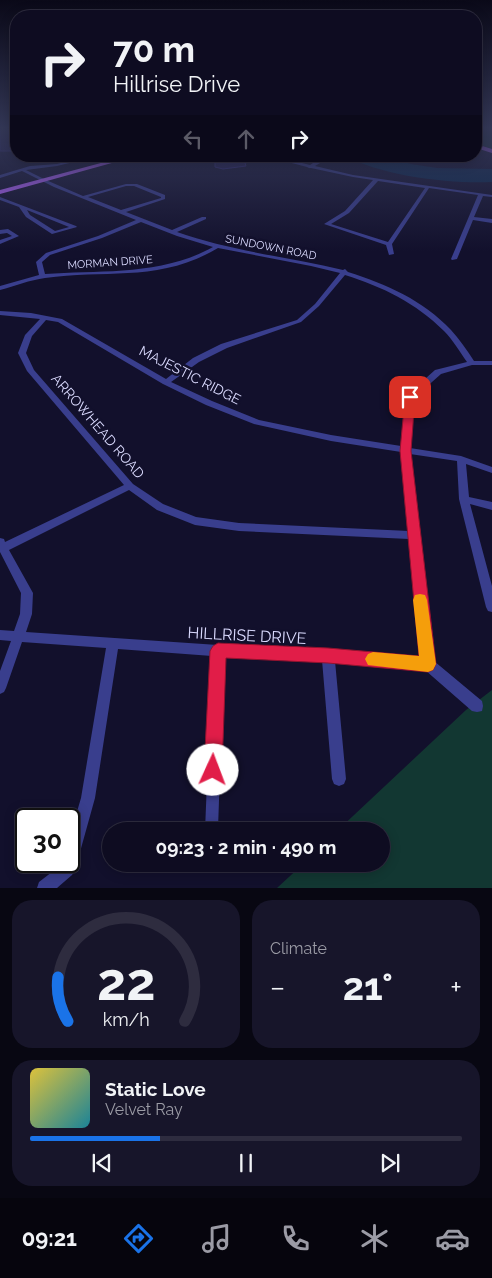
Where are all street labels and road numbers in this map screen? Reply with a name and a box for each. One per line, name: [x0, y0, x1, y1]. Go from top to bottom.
street label: SUNDOWN ROAD: [224, 232, 318, 263]
street label: MORMAN DRIVE: [67, 253, 153, 272]
street label: MAJESTIC RIDGE: [137, 342, 243, 408]
street label: ARROWHEAD ROAD: [48, 370, 148, 482]
street label: HILLRISE DRIVE: [187, 623, 307, 648]

